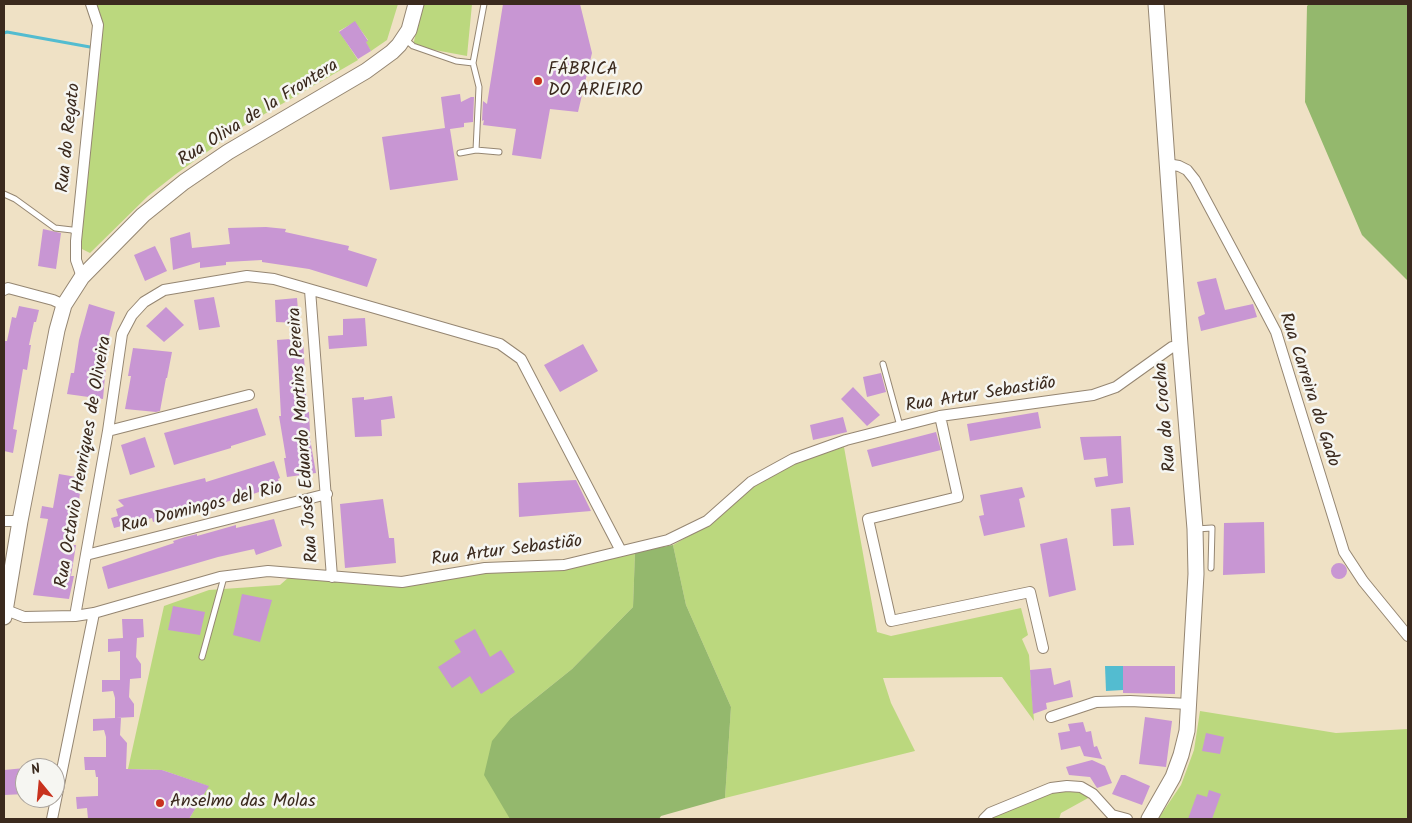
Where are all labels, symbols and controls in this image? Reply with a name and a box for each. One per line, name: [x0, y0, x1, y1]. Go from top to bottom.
street label: Rua Oliva de la Frontera: [175, 56, 343, 172]
place label: FÁBRICA DO ARIEIRO: [548, 60, 643, 102]
marker: FÁBRICA DO ARIEIRO: [532, 75, 544, 87]
street label: Rua do Regato: [54, 82, 86, 194]
street label: Rua José Eduardo Martins Pereira: [285, 307, 325, 563]
street label: Rua Carreira do Gado: [1273, 310, 1343, 470]
street label: Rua Octavio Henriques de Oliveira: [52, 335, 118, 589]
street label: Rua da Crocha: [1151, 361, 1183, 473]
street label: Rua Artur Sebastião: [904, 373, 1058, 419]
street label: Rua Domingos del Rio: [119, 478, 285, 540]
street label: Rua Artur Sebastião: [430, 532, 584, 572]
north arrow: [15, 758, 65, 808]
text: N: [28, 758, 43, 781]
place label: Anselmo das Molas: [170, 792, 316, 814]
marker: Anselmo das Molas: [154, 797, 166, 809]

